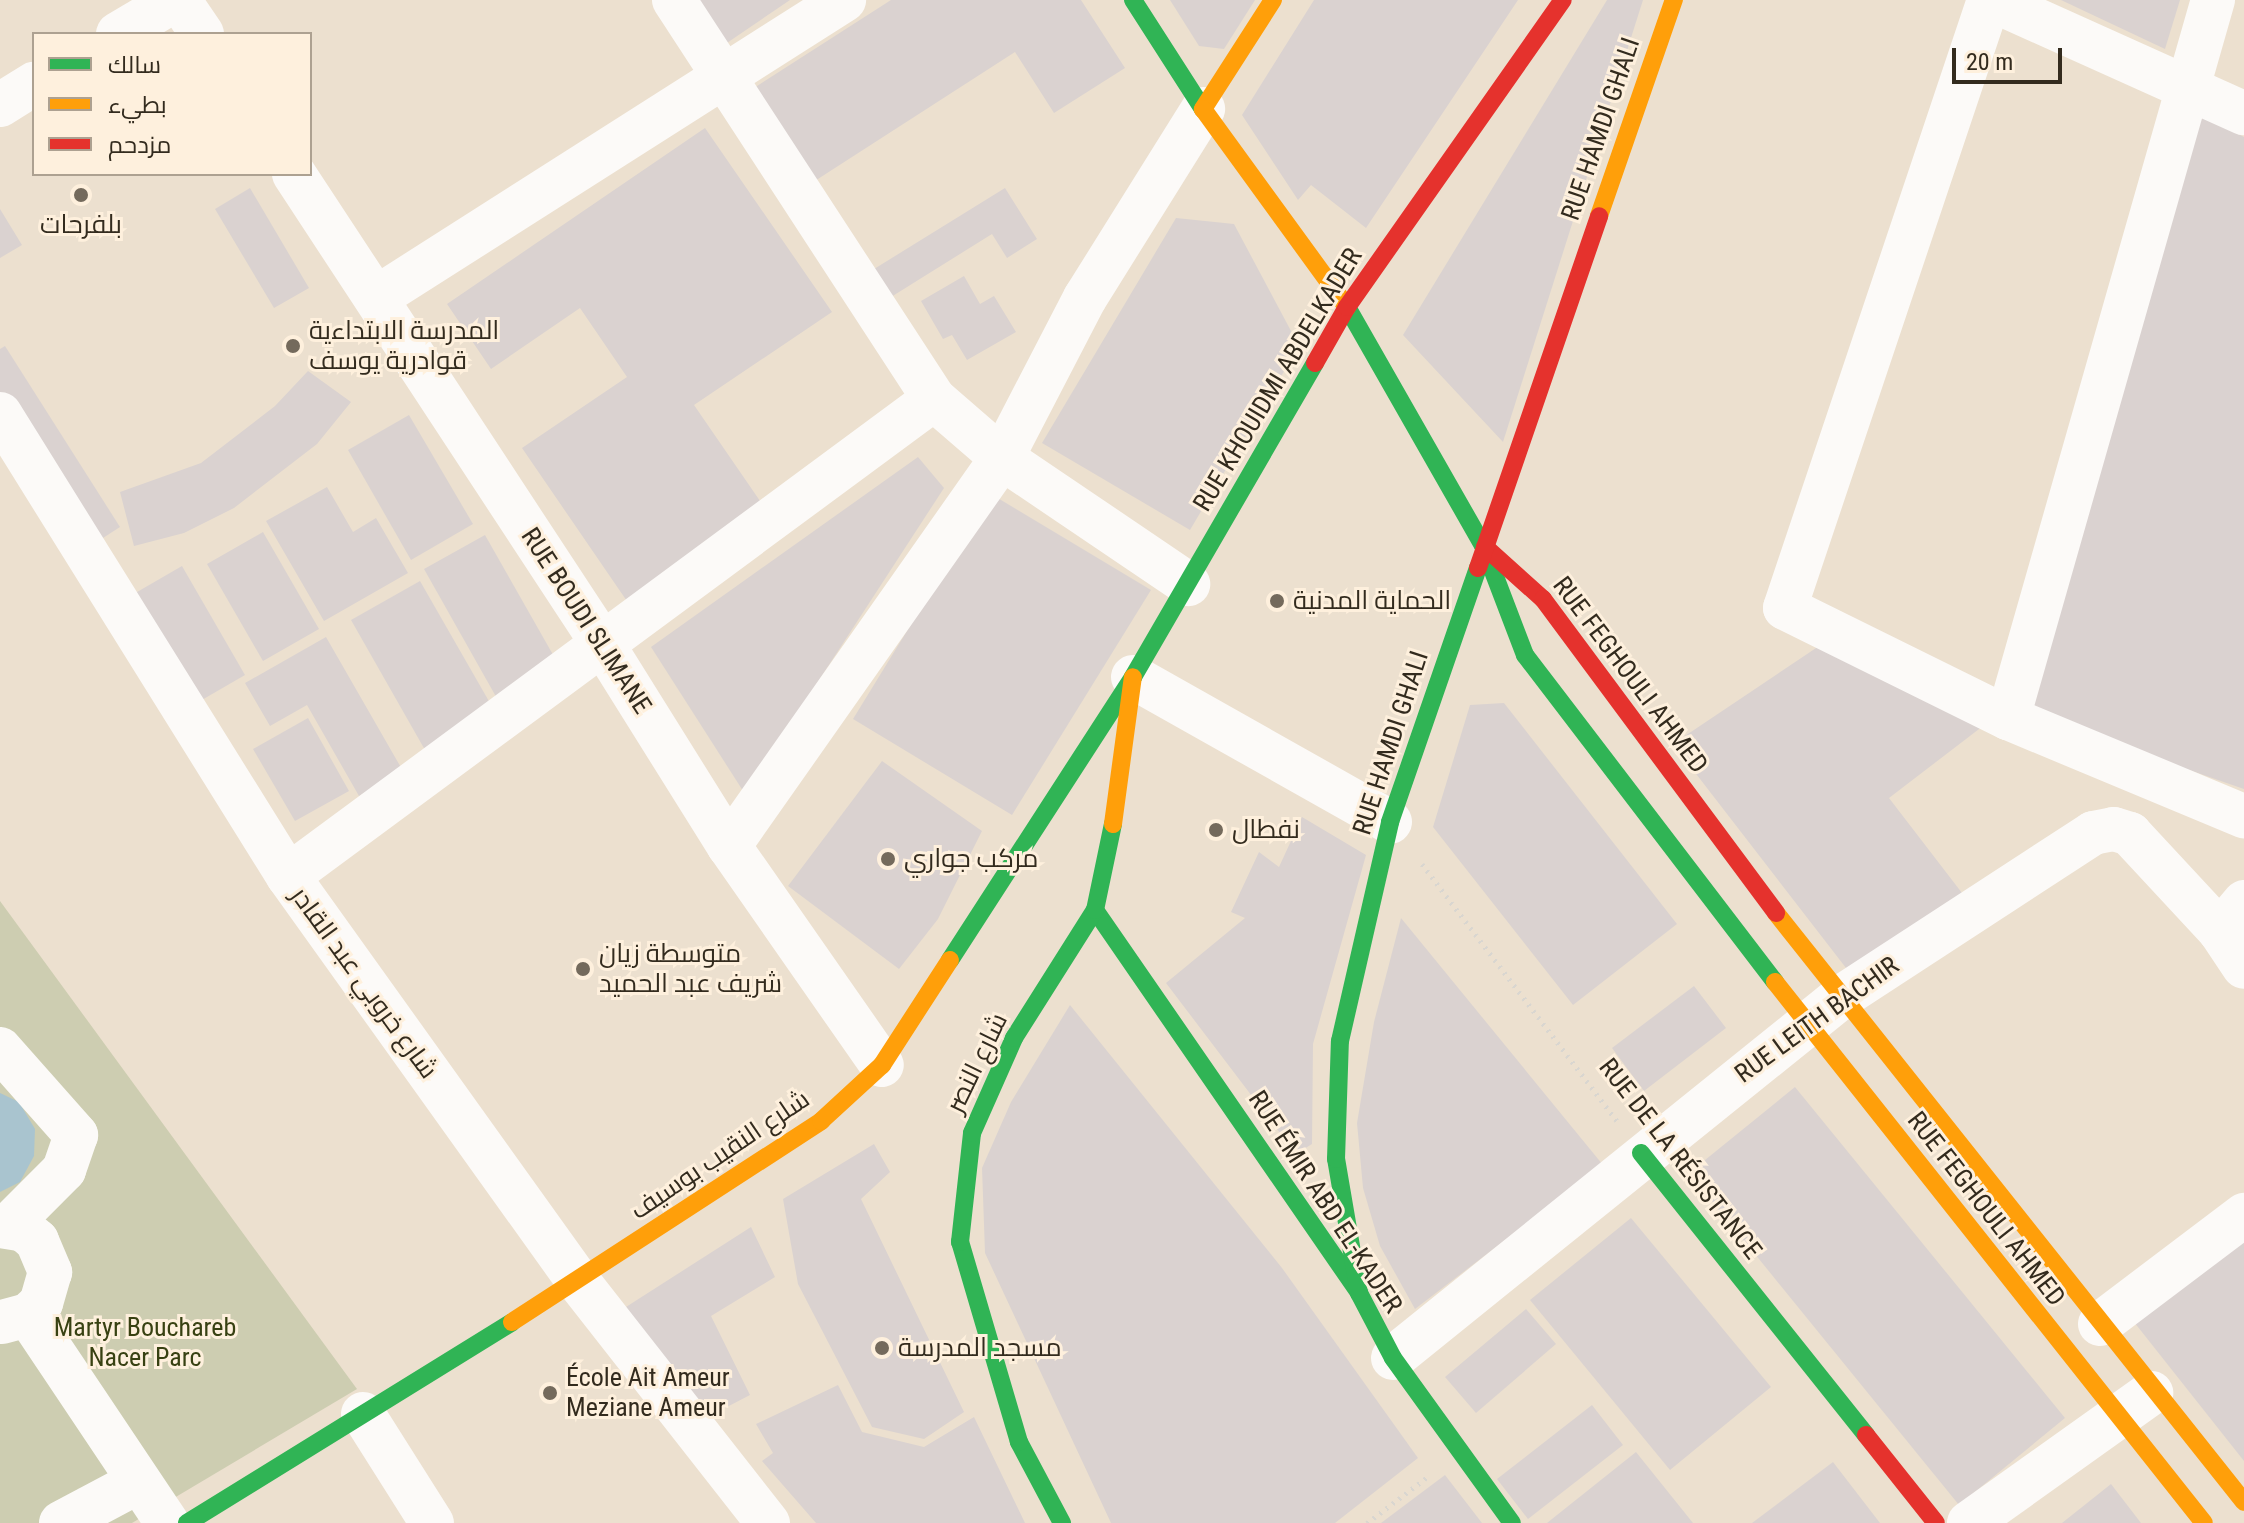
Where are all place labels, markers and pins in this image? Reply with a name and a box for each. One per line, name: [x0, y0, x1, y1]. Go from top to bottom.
marker: بلفرحات: [70, 184, 92, 206]
place label: بلفرحات: [40, 209, 122, 241]
place label: المدرسة الابتداءية قوادرية يوسف: [309, 315, 499, 376]
marker: المدرسة الابتداءية قوادرية يوسف: [284, 337, 302, 355]
place label: الحماية المدنية: [1293, 585, 1451, 617]
marker: الحماية المدنية: [1268, 592, 1286, 610]
place label: نفطال: [1232, 814, 1300, 846]
marker: نفطال: [1207, 821, 1225, 839]
place label: مركب جواري: [904, 843, 1039, 875]
marker: مركب جواري: [879, 850, 897, 868]
place label: متوسطة زيان شريف عبد الحميد: [599, 938, 782, 1000]
marker: متوسطة زيان شريف عبد الحميد: [574, 960, 592, 978]
place label: مسجد المدرسة: [898, 1332, 1062, 1364]
marker: مسجد المدرسة: [873, 1339, 891, 1357]
place label: École Ait Ameur Meziane Ameur: [566, 1362, 730, 1424]
marker: École Ait Ameur Meziane Ameur: [541, 1384, 559, 1402]

